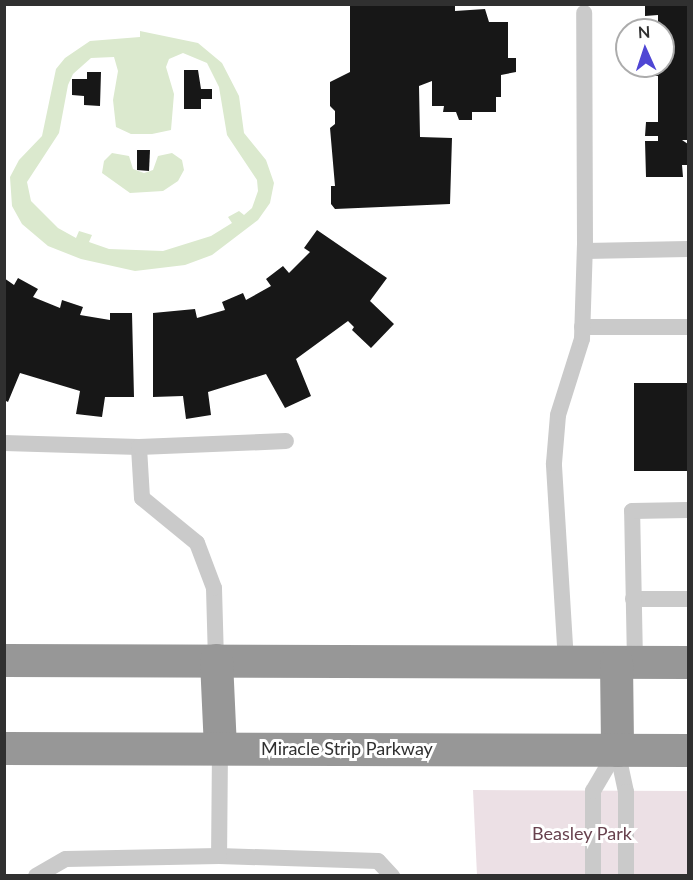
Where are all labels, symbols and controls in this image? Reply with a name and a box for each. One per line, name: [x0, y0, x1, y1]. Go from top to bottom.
north arrow: [615, 18, 675, 78]
text: N: [637, 22, 651, 41]
street label: Miracle Strip Parkway: [261, 737, 433, 759]
park label: Beasley Park: [532, 822, 632, 844]

